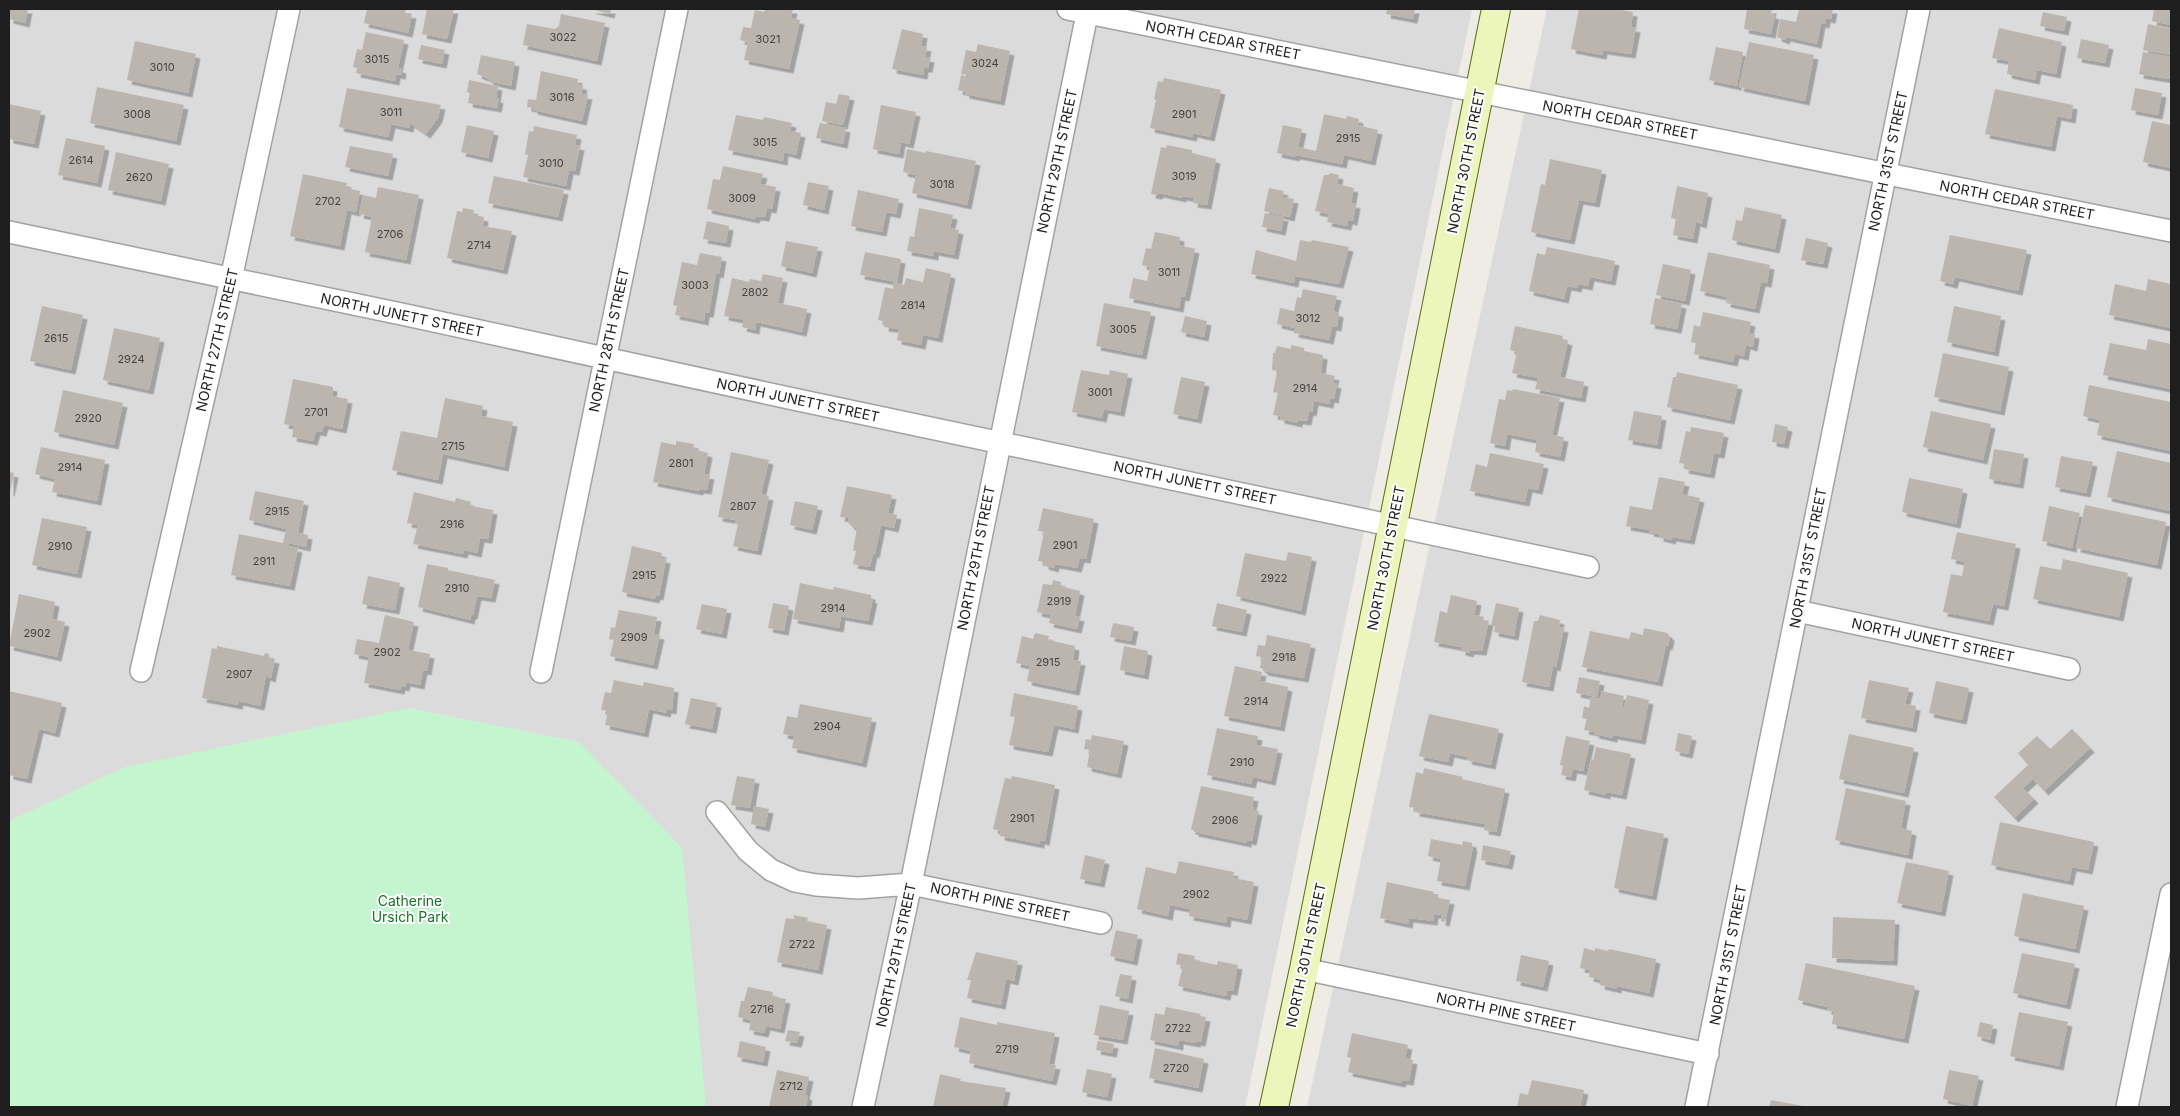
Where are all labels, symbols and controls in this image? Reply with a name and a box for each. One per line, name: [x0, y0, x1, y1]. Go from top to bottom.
street label: NORTH CEDAR STREET: [1144, 16, 1302, 63]
house number: 3022: [549, 30, 577, 44]
house number: 3021: [756, 32, 780, 46]
house number: 3015: [365, 52, 390, 66]
house number: 3024: [971, 56, 999, 70]
house number: 3010: [149, 60, 175, 74]
street label: NORTH 29TH STREET: [1033, 87, 1080, 235]
street label: NORTH 30TH STREET: [1443, 87, 1488, 235]
street label: NORTH 31ST STREET: [1864, 89, 1911, 233]
house number: 3016: [549, 90, 575, 104]
street label: NORTH CEDAR STREET: [1541, 96, 1699, 143]
house number: 3011: [380, 105, 402, 119]
house number: 3008: [123, 107, 151, 121]
house number: 2901: [1172, 107, 1196, 121]
house number: 2915: [1336, 131, 1361, 145]
house number: 3015: [753, 135, 778, 149]
house number: 2614: [68, 153, 94, 167]
house number: 3010: [538, 156, 564, 170]
house number: 3019: [1171, 169, 1197, 183]
house number: 2620: [125, 170, 153, 184]
street label: NORTH CEDAR STREET: [1938, 176, 2096, 223]
house number: 3018: [929, 177, 955, 191]
house number: 3009: [728, 191, 756, 205]
house number: 2702: [315, 194, 341, 208]
house number: 2706: [377, 227, 403, 241]
house number: 2714: [467, 238, 491, 252]
house number: 3011: [1158, 265, 1180, 279]
street label: NORTH 28TH STREET: [585, 266, 632, 414]
street label: NORTH 27TH STREET: [192, 267, 241, 413]
house number: 3003: [681, 278, 709, 292]
house number: 2802: [741, 285, 769, 299]
street label: NORTH JUNETT STREET: [319, 289, 485, 340]
house number: 2814: [900, 298, 926, 312]
house number: 3012: [1296, 311, 1320, 325]
house number: 3005: [1109, 322, 1137, 336]
house number: 2615: [44, 331, 69, 345]
house number: 2924: [117, 352, 145, 366]
street label: NORTH JUNETT STREET: [715, 374, 881, 425]
house number: 2914: [1292, 381, 1318, 395]
house number: 3001: [1087, 385, 1113, 399]
house number: 2701: [304, 405, 328, 419]
house number: 2920: [74, 411, 102, 425]
house number: 2715: [441, 439, 465, 453]
house number: 2801: [669, 456, 693, 470]
street label: NORTH JUNETT STREET: [1112, 457, 1278, 508]
house number: 2914: [57, 460, 83, 474]
street label: NORTH 29TH STREET: [953, 484, 998, 632]
street label: NORTH 30TH STREET: [1363, 484, 1408, 632]
street label: NORTH 31ST STREET: [1786, 486, 1829, 630]
house number: 2807: [730, 499, 756, 513]
house number: 2915: [265, 504, 290, 518]
house number: 2916: [440, 517, 465, 531]
house number: 2901: [1053, 538, 1077, 552]
house number: 2910: [48, 539, 73, 553]
house number: 2911: [253, 554, 275, 568]
house number: 2915: [632, 568, 657, 582]
house number: 2922: [1261, 571, 1287, 585]
house number: 2910: [445, 581, 470, 595]
house number: 2919: [1047, 594, 1072, 608]
house number: 2914: [820, 601, 846, 615]
street label: NORTH JUNETT STREET: [1850, 614, 2016, 665]
house number: 2902: [23, 626, 51, 640]
house number: 2909: [620, 630, 648, 644]
house number: 2902: [373, 645, 401, 659]
house number: 2918: [1272, 650, 1297, 664]
house number: 2915: [1036, 655, 1061, 669]
house number: 2907: [226, 667, 252, 681]
house number: 2914: [1243, 694, 1269, 708]
house number: 2904: [813, 719, 841, 733]
house number: 2910: [1230, 755, 1255, 769]
house number: 2901: [1010, 811, 1034, 825]
house number: 2906: [1211, 813, 1239, 827]
street label: NORTH PINE STREET: [929, 878, 1071, 925]
street label: NORTH 29TH STREET: [872, 881, 919, 1029]
street label: NORTH 30TH STREET: [1282, 881, 1329, 1029]
street label: NORTH 31ST STREET: [1706, 883, 1749, 1027]
house number: 2902: [1182, 887, 1210, 901]
park label: Catherine Ursich Park: [372, 892, 449, 925]
house number: 2722: [789, 937, 815, 951]
street label: NORTH PINE STREET: [1435, 988, 1577, 1035]
house number: 2716: [750, 1002, 774, 1016]
house number: 2722: [1165, 1021, 1191, 1035]
house number: 2719: [995, 1042, 1019, 1056]
house number: 2720: [1163, 1061, 1189, 1075]
house number: 2712: [779, 1079, 803, 1093]

